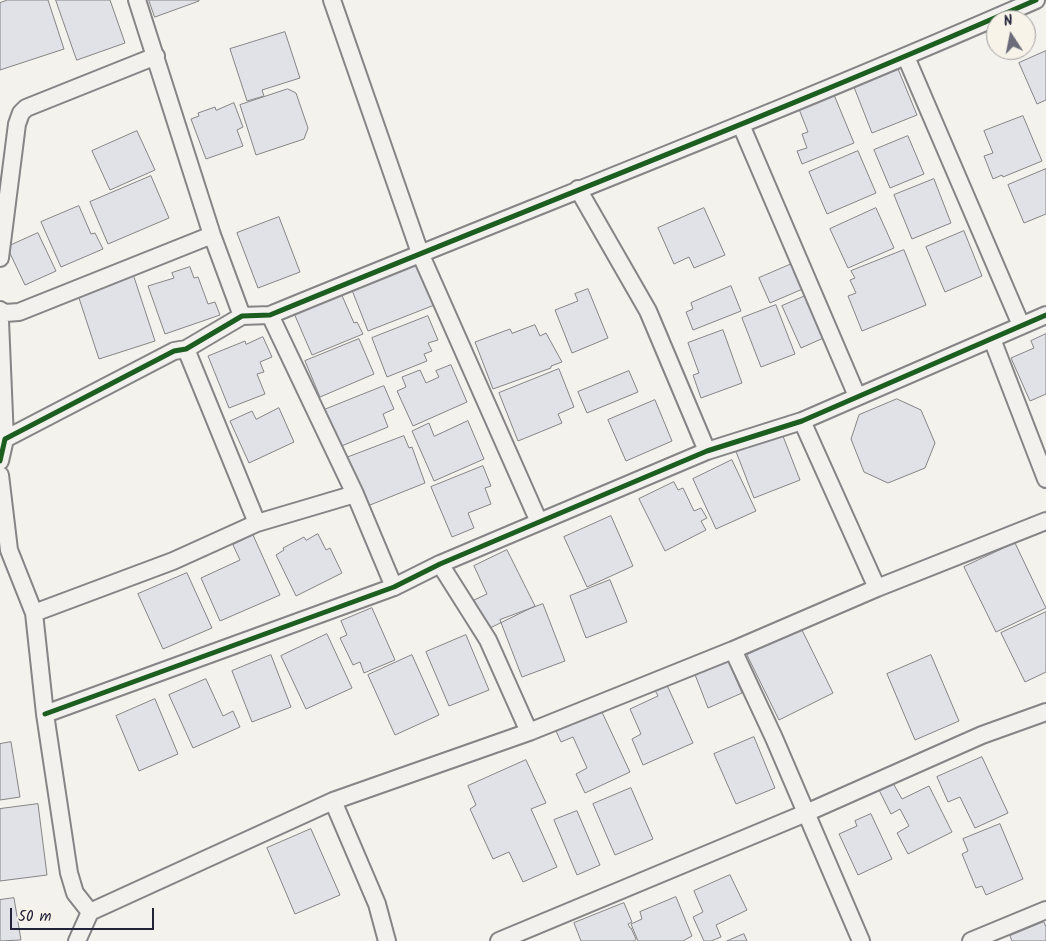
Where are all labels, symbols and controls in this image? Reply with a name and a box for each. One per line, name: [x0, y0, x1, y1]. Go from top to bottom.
north arrow: [986, 10, 1036, 60]
text: N: [1002, 10, 1015, 33]
scale bar: [12, 898, 156, 930]
text: 50 m: [18, 905, 52, 929]

